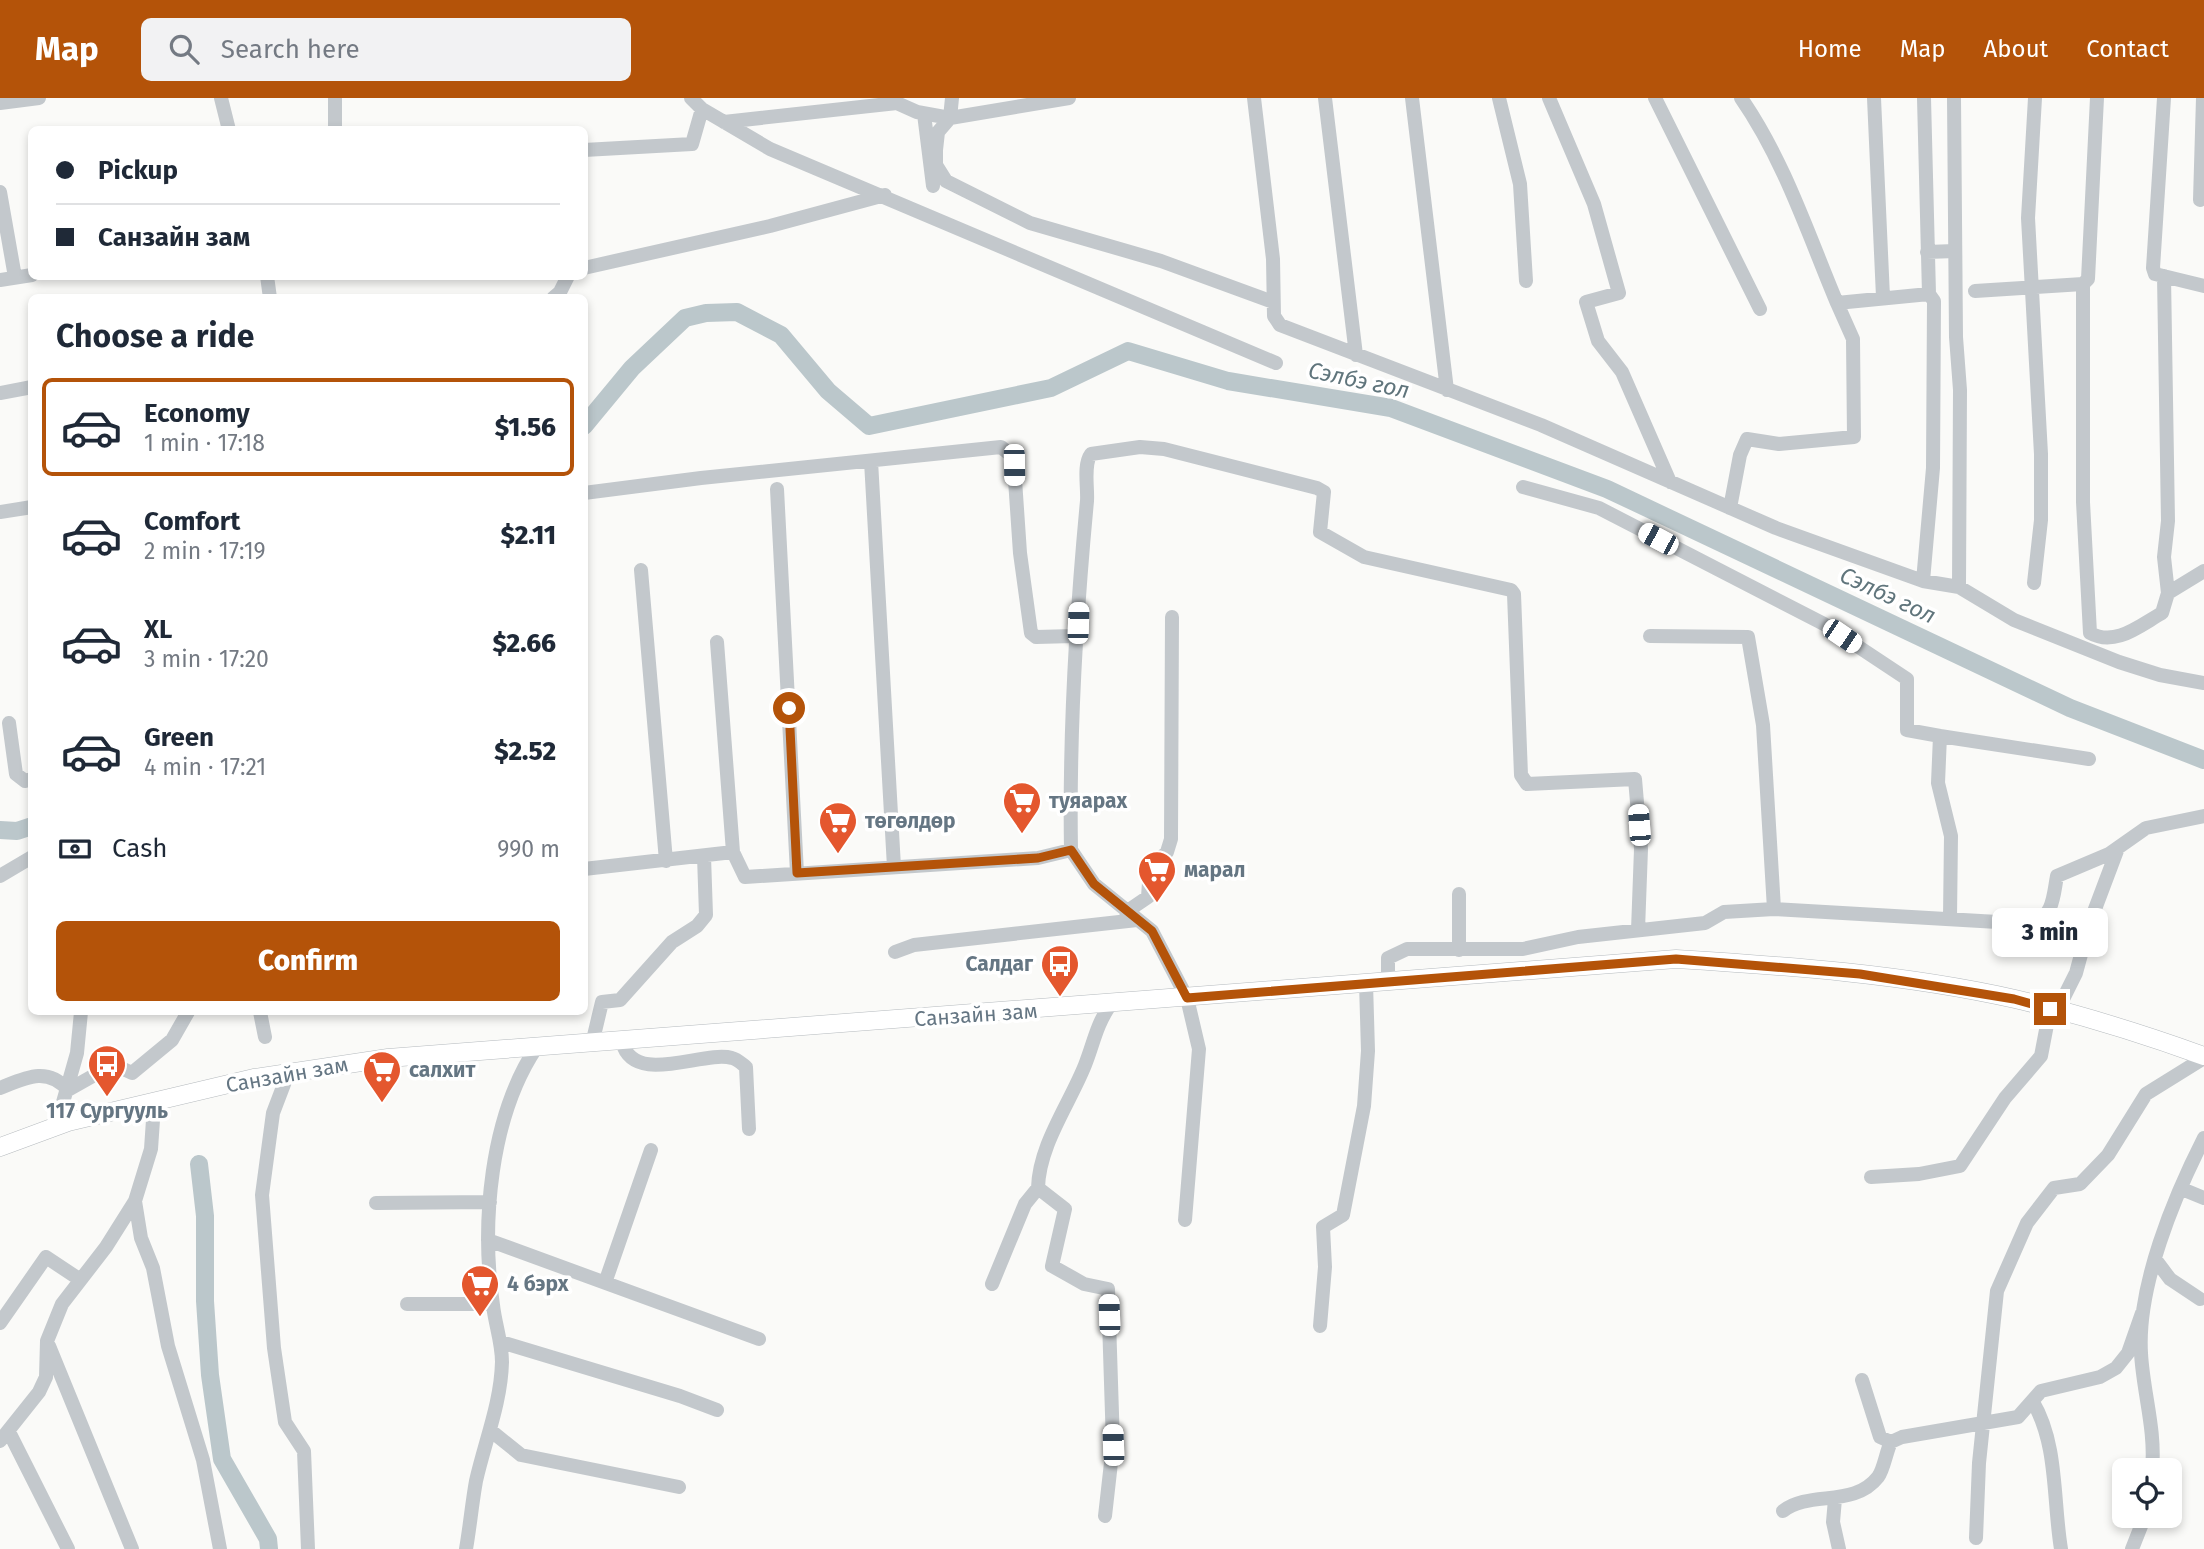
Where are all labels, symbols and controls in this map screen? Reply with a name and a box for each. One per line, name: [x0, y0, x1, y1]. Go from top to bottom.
search box: [141, 18, 631, 81]
text: Map: [35, 29, 99, 69]
icon: search: [165, 30, 203, 68]
text: Search here: [221, 34, 360, 65]
text: Home: [1798, 35, 1862, 63]
text: Map: [1900, 35, 1946, 63]
text: About: [1984, 35, 2048, 63]
text: Contact: [2086, 35, 2169, 63]
text: Pickup: [98, 155, 178, 186]
text: Санзайн зам: [98, 222, 250, 253]
text: Choose a ride: [56, 317, 254, 355]
water label: Сэлбэ гол: [1306, 356, 1412, 404]
icon: car: [60, 396, 123, 459]
text: Economy: [144, 398, 250, 429]
text: $1.56: [495, 412, 556, 443]
text: 1 min · 17:18: [144, 429, 265, 457]
car: [1004, 444, 1025, 486]
icon: car: [60, 504, 123, 567]
text: Comfort: [144, 506, 240, 537]
text: $2.11: [500, 520, 556, 551]
car: [1635, 520, 1682, 558]
text: 2 min · 17:19: [144, 537, 266, 565]
water label: Сэлбэ гол: [1836, 561, 1940, 629]
car: [1067, 602, 1090, 644]
icon: car: [60, 612, 123, 675]
text: XL: [144, 614, 172, 645]
car: [1819, 616, 1866, 656]
text: $2.66: [492, 628, 556, 659]
text: 3 min · 17:20: [144, 645, 269, 673]
route start: [773, 692, 805, 724]
icon: car: [60, 720, 123, 783]
text: Green: [144, 722, 214, 753]
text: $2.52: [494, 736, 556, 767]
text: 4 min · 17:21: [144, 753, 266, 781]
supermarket icon: туяарах: [1001, 780, 1043, 835]
place label: туяарах: [1049, 788, 1128, 814]
supermarket icon: төгөлдөр: [817, 800, 859, 855]
car: [1628, 803, 1651, 847]
place label: төгөлдөр: [865, 808, 956, 834]
icon: cash: [56, 830, 94, 868]
text: Cash: [112, 833, 168, 864]
text: 990 m: [497, 835, 560, 863]
supermarket icon: марал: [1136, 849, 1178, 904]
place label: марал: [1184, 857, 1245, 883]
callout: 3 min: [1992, 908, 2108, 956]
text: 3 min: [2022, 918, 2078, 946]
button: Confirm: [56, 921, 560, 1001]
bus stop icon: Салдаг: [1039, 943, 1081, 998]
place label: Салдаг: [965, 951, 1034, 977]
route end: [2034, 993, 2066, 1025]
street label: Санзайн зам: [913, 998, 1039, 1032]
bus stop icon: 117 Сургууль: [86, 1043, 128, 1098]
supermarket icon: салхит: [361, 1049, 403, 1104]
street label: Санзайн зам: [224, 1051, 350, 1099]
place label: салхит: [409, 1057, 476, 1083]
place label: 117 Сургууль: [46, 1098, 168, 1124]
supermarket icon: 4 бэрх: [459, 1263, 501, 1318]
place label: 4 бэрх: [507, 1271, 569, 1297]
car: [1098, 1294, 1121, 1336]
car: [1102, 1424, 1125, 1466]
map controls: [2112, 1458, 2182, 1528]
button: locate: [2112, 1458, 2182, 1528]

